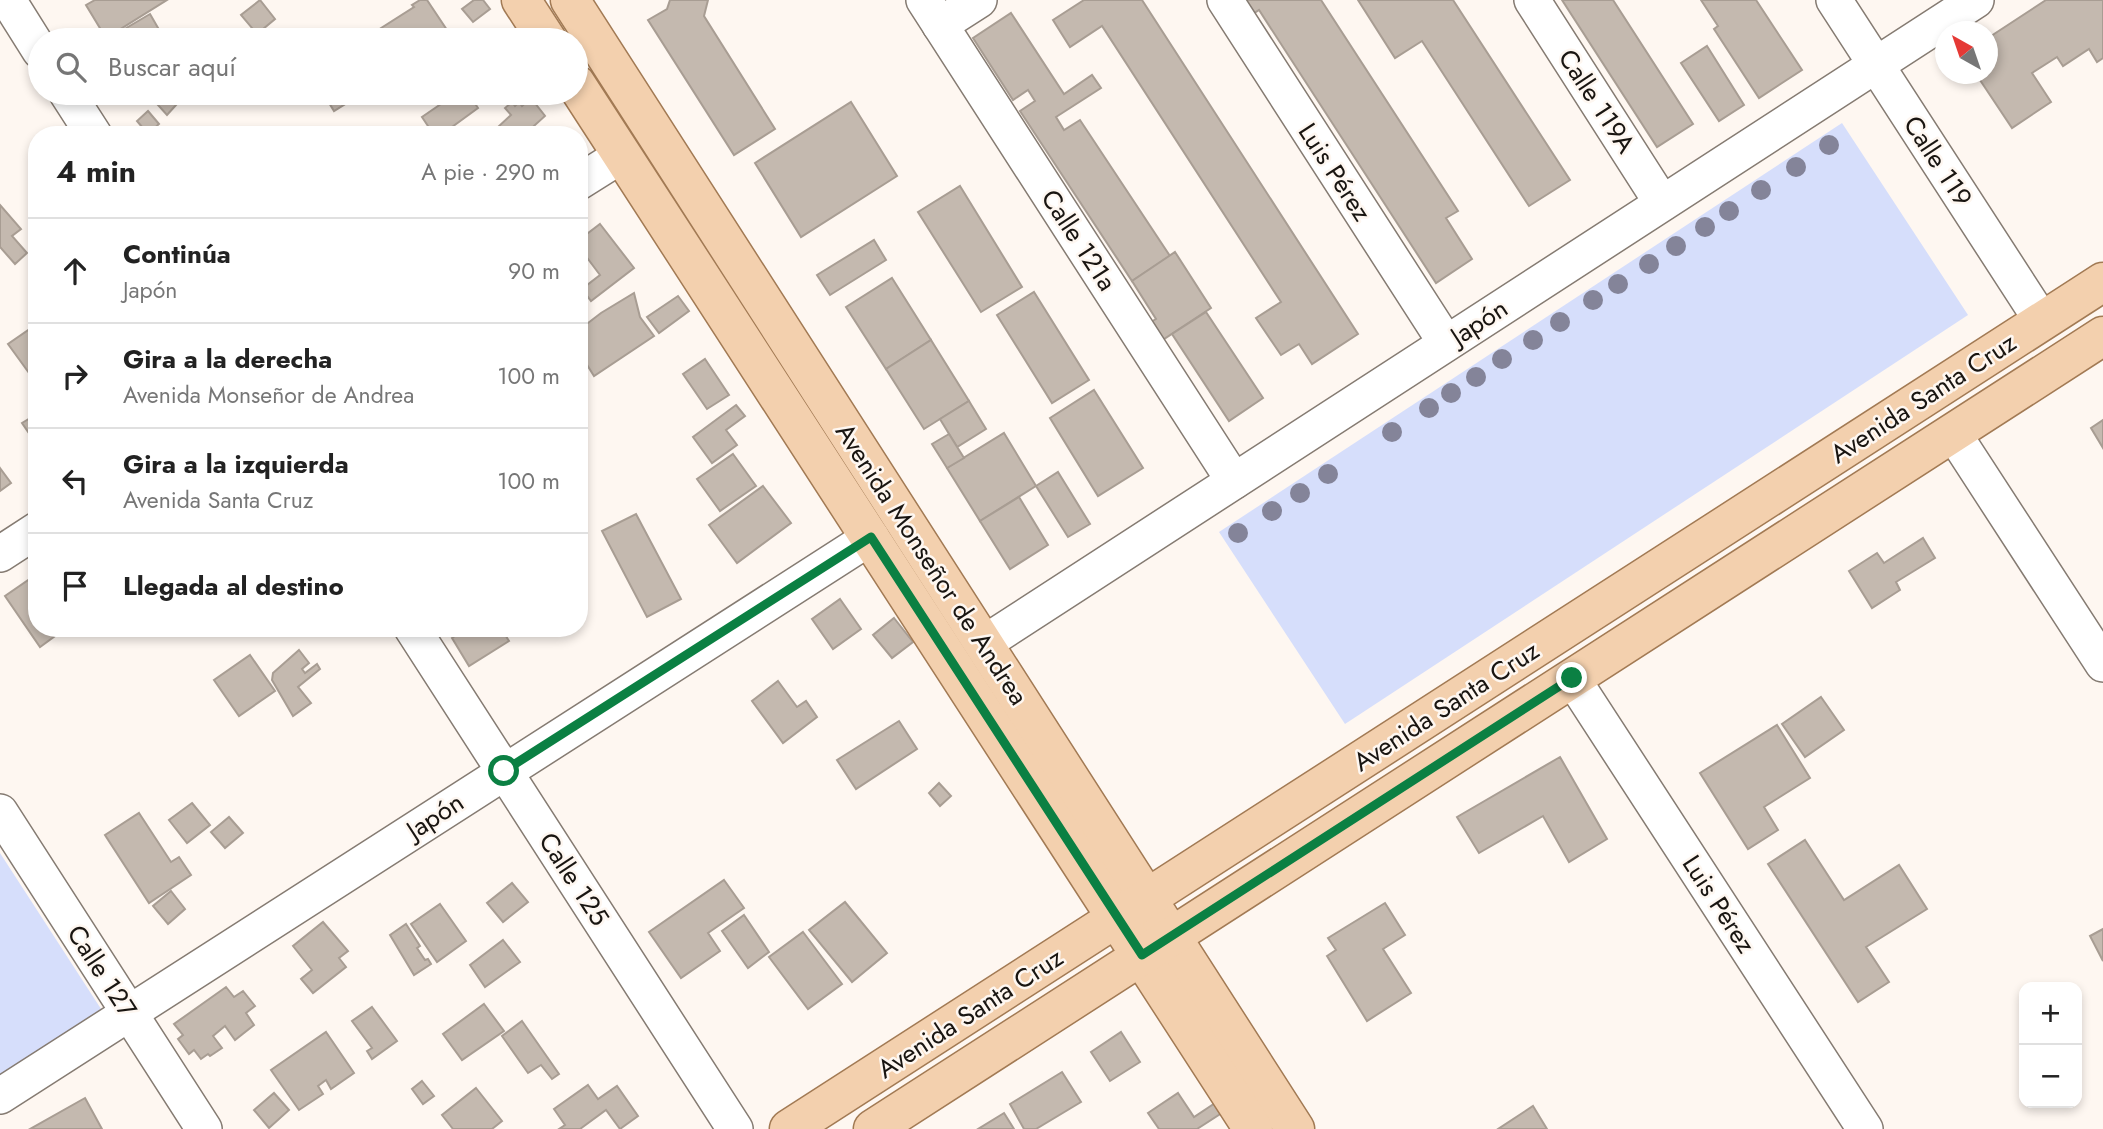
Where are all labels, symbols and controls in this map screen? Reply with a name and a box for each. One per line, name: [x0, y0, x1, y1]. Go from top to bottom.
north arrow: [1935, 21, 1998, 84]
search box: [28, 28, 588, 105]
street label: Calle 119A: [1549, 42, 1645, 161]
icon: search: [52, 48, 90, 86]
text: Buscar aquí: [108, 48, 236, 86]
street label: Calle 119: [1894, 108, 1982, 214]
street label: Luis Pérez: [1289, 115, 1381, 229]
text: 4 min: [56, 150, 136, 193]
text: A pie · 290 m: [421, 155, 560, 189]
street label: Calle 121a: [1032, 182, 1126, 298]
text: Continúa: [123, 235, 231, 273]
icon: ahead: [56, 252, 94, 290]
text: 90 m: [508, 254, 560, 288]
text: Japón: [123, 273, 177, 307]
street label: Japón: [1440, 289, 1515, 356]
street label: Avenida Santa Cruz: [1822, 323, 2024, 473]
text: Gira a la derecha: [123, 340, 332, 378]
icon: right: [56, 357, 94, 395]
text: 100 m: [497, 359, 560, 393]
text: Avenida Monseñor de Andrea: [123, 378, 414, 412]
street label: Avenida Monseñor de Andrea: [826, 416, 1038, 712]
text: Gira a la izquierda: [123, 445, 349, 483]
icon: left: [56, 462, 94, 500]
text: 100 m: [497, 464, 560, 498]
text: Avenida Santa Cruz: [123, 483, 313, 517]
icon: arrive: [56, 567, 94, 605]
text: Llegada al destino: [123, 567, 344, 605]
street label: Avenida Santa Cruz: [1345, 631, 1547, 781]
route end: [1556, 662, 1587, 693]
route start: [488, 755, 519, 786]
street label: Japón: [396, 783, 471, 850]
street label: Calle 125: [530, 825, 618, 933]
street label: Luis Pérez: [1673, 847, 1765, 961]
street label: Calle 127: [58, 917, 146, 1025]
street label: Avenida Santa Cruz: [869, 938, 1071, 1088]
map controls: [2019, 982, 2082, 1108]
button: +: [2019, 982, 2082, 1045]
button: −: [2019, 1045, 2082, 1108]

